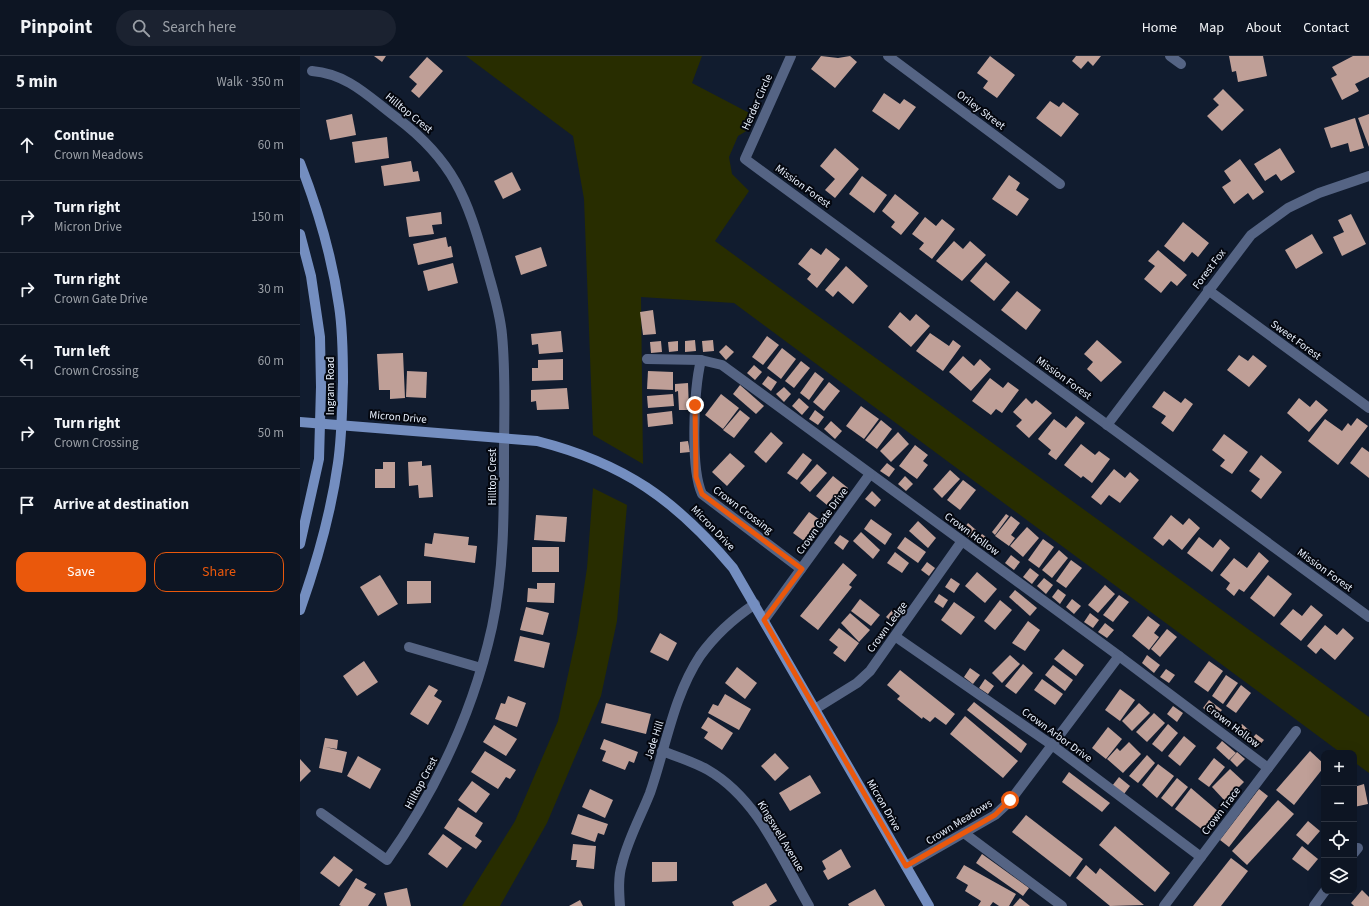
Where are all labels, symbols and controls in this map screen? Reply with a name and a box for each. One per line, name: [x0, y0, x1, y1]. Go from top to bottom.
search box: [116, 10, 396, 46]
text: Pinpoint: [20, 14, 92, 41]
icon: search: [130, 17, 152, 39]
text: Search here: [162, 17, 236, 38]
text: Home: [1142, 18, 1177, 38]
text: Map: [1199, 18, 1224, 38]
text: About: [1246, 18, 1281, 38]
text: Contact: [1303, 18, 1349, 38]
text: 5 min: [16, 70, 57, 94]
street label: Herder Circle: [738, 71, 776, 132]
text: Walk · 350 m: [216, 73, 284, 91]
street label: Oriley Street: [954, 87, 1009, 133]
street label: Hilltop Crest: [382, 89, 436, 137]
text: Continue: [54, 125, 114, 146]
icon: ahead: [16, 134, 38, 156]
text: 60 m: [258, 136, 284, 154]
text: Crown Meadows: [54, 146, 143, 164]
street label: Mission Forest: [772, 161, 834, 211]
text: Turn right: [54, 197, 120, 218]
icon: right: [16, 206, 38, 228]
text: 150 m: [251, 208, 284, 226]
text: Micron Drive: [54, 218, 122, 236]
street label: Forest Fox: [1189, 246, 1229, 292]
text: Turn right: [54, 269, 120, 290]
icon: right: [16, 278, 38, 300]
text: 30 m: [258, 280, 284, 298]
text: Crown Gate Drive: [54, 290, 148, 308]
street label: Sweet Forest: [1268, 317, 1324, 364]
text: Turn left: [54, 341, 110, 362]
icon: left: [16, 350, 38, 372]
text: 60 m: [258, 352, 284, 370]
street label: Mission Forest: [1033, 353, 1095, 403]
street label: Ingram Road: [323, 357, 338, 415]
text: Crown Crossing: [54, 362, 138, 380]
route end: [686, 396, 704, 414]
street label: Micron Drive: [369, 407, 428, 427]
text: Turn right: [54, 413, 120, 434]
icon: right: [16, 422, 38, 444]
text: 50 m: [258, 424, 284, 442]
text: Crown Crossing: [54, 434, 138, 452]
street label: Hilltop Crest: [485, 448, 500, 505]
street label: Crown Crossing: [710, 483, 776, 538]
street label: Crown Gate Drive: [793, 484, 852, 557]
icon: arrive: [16, 494, 38, 516]
text: Arrive at destination: [54, 494, 189, 515]
street label: Micron Drive: [688, 502, 739, 554]
street label: Crown Hollow: [941, 509, 1003, 559]
street label: Mission Forest: [1294, 545, 1356, 595]
button: Save: [16, 552, 146, 592]
button: Share: [154, 552, 284, 592]
street label: Crown Ledge: [863, 598, 911, 656]
street label: Crown Hollow: [1203, 701, 1263, 751]
street label: Crown Arbor Drive: [1019, 704, 1096, 766]
street label: Jade Hill: [641, 718, 667, 761]
map controls: [1321, 750, 1357, 894]
button: +: [1321, 750, 1357, 786]
street label: Hilltop Crest: [401, 754, 441, 812]
street label: Micron Drive: [863, 776, 905, 834]
street label: Crown Trace: [1198, 783, 1244, 838]
button: −: [1321, 786, 1357, 822]
route start: [1001, 791, 1019, 809]
street label: Crown Meadows: [923, 795, 995, 848]
street label: Kingswell Avenue: [754, 798, 808, 875]
button: locate: [1321, 822, 1357, 858]
button: layers: [1321, 858, 1357, 894]

